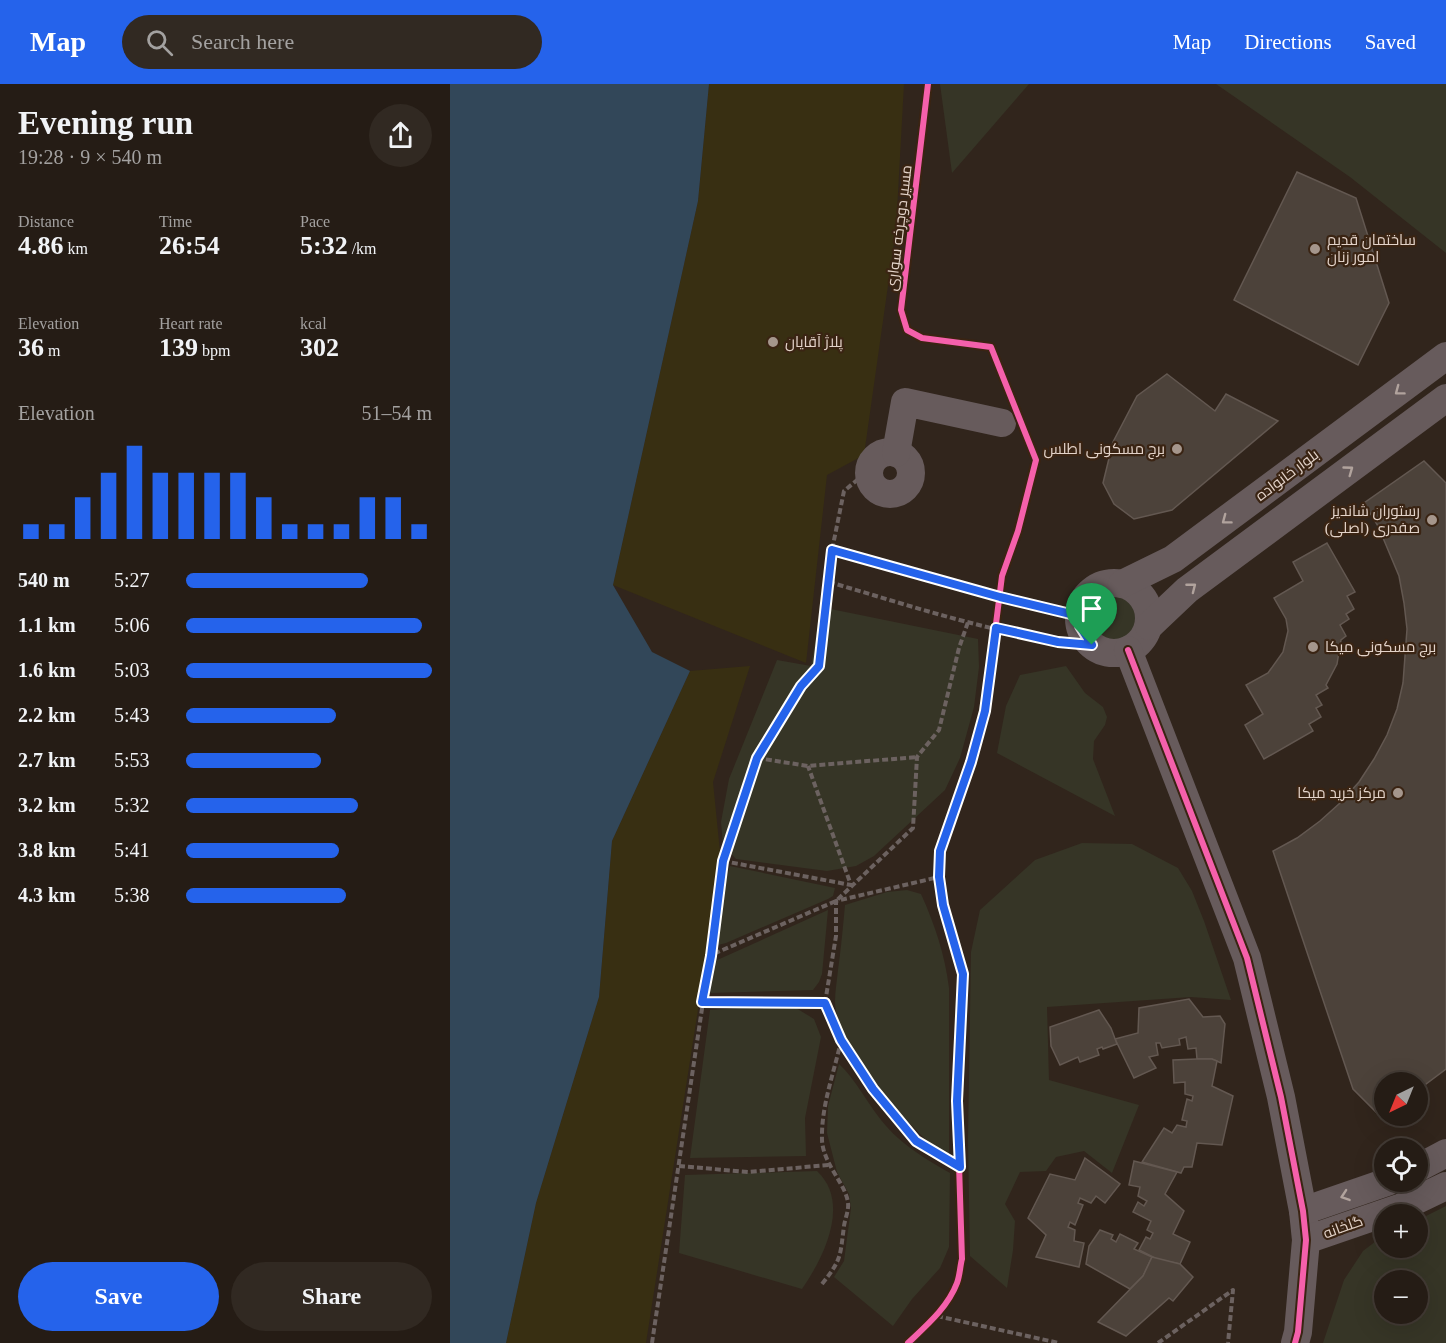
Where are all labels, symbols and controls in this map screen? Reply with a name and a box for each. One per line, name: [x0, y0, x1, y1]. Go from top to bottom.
search box: [122, 15, 542, 69]
text: Map: [30, 26, 86, 57]
icon: search: [143, 26, 176, 59]
text: Search here: [191, 29, 294, 54]
text: Map: [1173, 30, 1211, 54]
text: Directions: [1244, 30, 1332, 54]
text: Saved: [1365, 30, 1416, 54]
button: share: [369, 104, 432, 167]
text: Evening run: [18, 105, 193, 141]
text: 19:28 · 9 × 540 m: [18, 146, 162, 168]
street label: مسیر دوچرخه سواری: [883, 164, 917, 292]
text: Distance: [18, 213, 74, 230]
text: Time: [159, 213, 192, 230]
text: Pace: [300, 213, 330, 230]
text: 4.86: [18, 231, 64, 260]
text: 26:54: [159, 231, 220, 260]
text: 5:32: [300, 231, 348, 260]
place label: ساختمان قدیم امور زنان: [1327, 232, 1416, 267]
text: km: [64, 240, 88, 257]
text: /km: [348, 240, 377, 257]
marker: ساختمان قدیم امور زنان: [1308, 242, 1322, 256]
text: Elevation: [18, 315, 79, 332]
text: Heart rate: [159, 315, 223, 332]
text: kcal: [300, 315, 327, 332]
text: 36: [18, 333, 44, 362]
text: 139: [159, 333, 198, 362]
text: 302: [300, 333, 339, 362]
place label: پلاژ آقایان: [785, 334, 843, 352]
marker: پلاژ آقایان: [766, 335, 780, 349]
text: m: [44, 342, 60, 359]
text: bpm: [198, 342, 230, 359]
one-way arrow: [1395, 383, 1406, 394]
text: Elevation: [18, 402, 95, 424]
text: 51–54 m: [361, 402, 432, 424]
place label: برج مسکونی اطلس: [1043, 441, 1165, 460]
marker: برج مسکونی اطلس: [1170, 442, 1184, 456]
street label: بلوار خانواده: [1252, 446, 1322, 505]
one-way arrow: [1342, 467, 1353, 478]
place label: رستوران شاندیز صفدری (اصلی): [1325, 503, 1420, 538]
one-way arrow: [1222, 513, 1233, 524]
marker: رستوران شاندیز صفدری (اصلی): [1425, 513, 1439, 527]
text: 540 m: [18, 569, 70, 591]
text: 5:27: [114, 569, 150, 591]
pin: [1066, 583, 1117, 645]
one-way arrow: [1185, 583, 1196, 594]
icon: arrive: [1075, 592, 1108, 625]
text: 1.1 km: [18, 614, 76, 636]
text: 5:06: [114, 614, 150, 636]
place label: برج مسکونی میکا: [1325, 639, 1436, 658]
marker: برج مسکونی میکا: [1306, 640, 1320, 654]
text: 1.6 km: [18, 659, 76, 681]
text: 5:03: [114, 659, 150, 681]
text: 2.2 km: [18, 704, 76, 726]
text: 5:43: [114, 704, 150, 726]
text: 2.7 km: [18, 749, 76, 771]
text: 5:53: [114, 749, 150, 771]
place label: مرکز خرید میکا: [1297, 785, 1386, 802]
marker: مرکز خرید میکا: [1391, 786, 1405, 800]
text: 3.2 km: [18, 794, 76, 816]
text: 5:32: [114, 794, 150, 816]
text: 3.8 km: [18, 839, 76, 861]
text: 5:41: [114, 839, 150, 861]
text: 4.3 km: [18, 884, 76, 906]
text: 5:38: [114, 884, 150, 906]
north arrow: [1374, 1072, 1428, 1126]
map controls: [1374, 1072, 1428, 1324]
button: locate: [1374, 1138, 1428, 1192]
one-way arrow: [1340, 1188, 1350, 1201]
button: +: [1374, 1204, 1428, 1258]
street label: گلخانه: [1321, 1212, 1365, 1242]
button: Save: [18, 1262, 219, 1331]
button: Share: [231, 1262, 432, 1331]
button: −: [1374, 1270, 1428, 1324]

